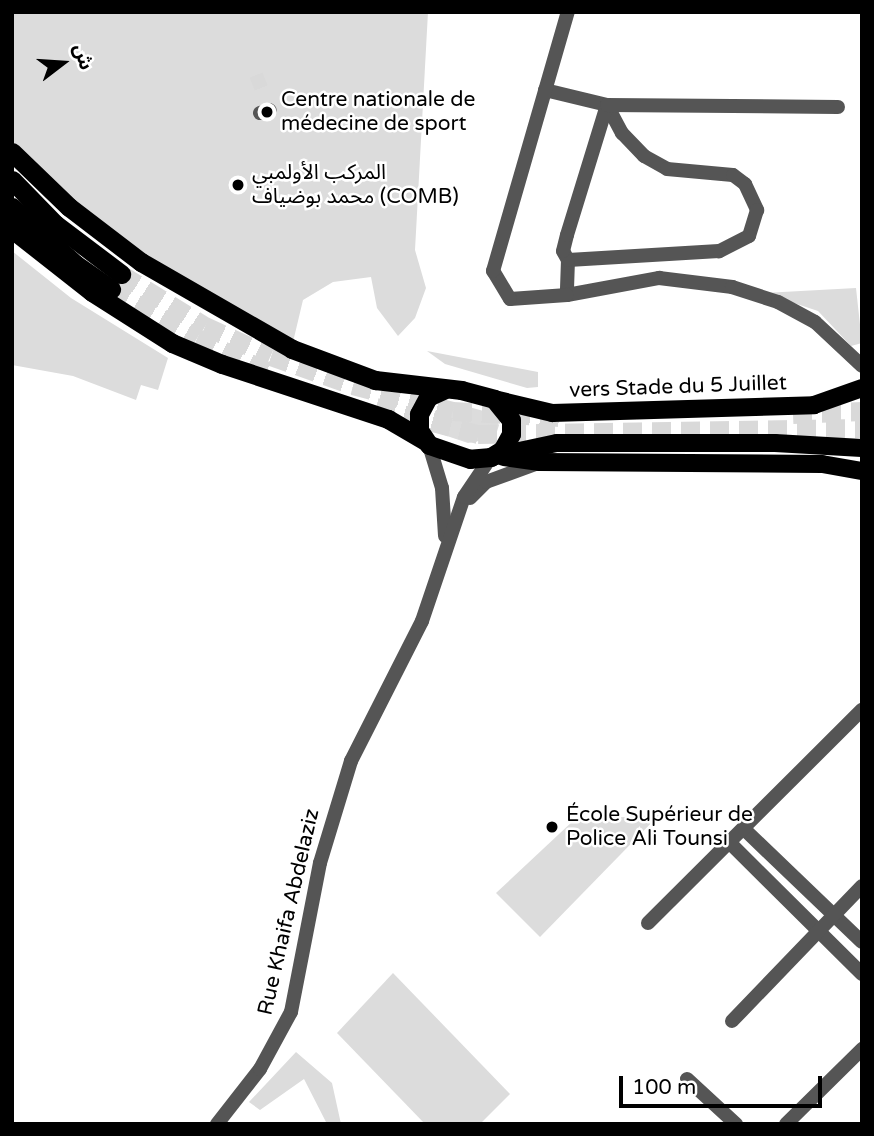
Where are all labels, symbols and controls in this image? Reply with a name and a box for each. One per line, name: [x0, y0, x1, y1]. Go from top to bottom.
north arrow: [28, 28, 98, 98]
text: ش: [69, 41, 97, 73]
place label: Centre nationale de médecine de sport: [281, 87, 475, 137]
marker: Centre nationale de médecine de sport: [259, 104, 275, 120]
place label: المركب الأولمبي محمد بوضياف (COMB): [252, 160, 458, 210]
marker: المركب الأولمبي محمد بوضياف (COMB): [230, 177, 246, 193]
street label: vers Stade du 5 Juillet: [569, 371, 787, 403]
place label: École Supérieur de Police Ali Tounsi: [566, 802, 753, 852]
street label: Rue Khaifa Abdelaziz: [253, 806, 325, 1018]
marker: École Supérieur de Police Ali Tounsi: [544, 819, 560, 835]
scale bar: [622, 1062, 825, 1106]
text: 100 m: [632, 1075, 696, 1100]

